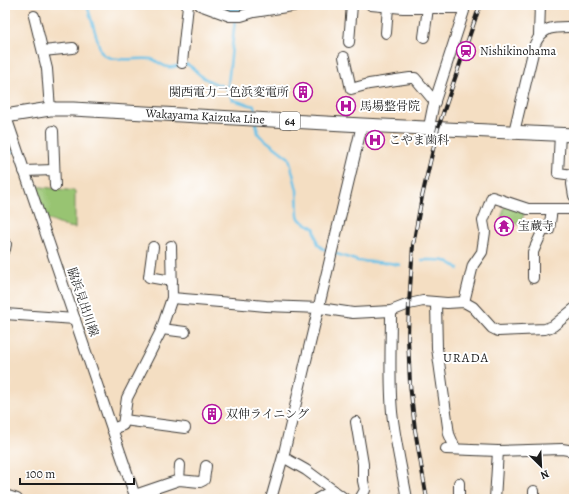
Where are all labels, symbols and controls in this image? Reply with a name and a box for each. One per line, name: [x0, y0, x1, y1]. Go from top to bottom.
station icon: Nishikinohama: [455, 40, 477, 62]
place label: Nishikinohama: [480, 43, 556, 59]
building icon: 関西電力二色浜変電所: [292, 81, 314, 103]
place label: 関西電力二色浜変電所: [169, 84, 289, 100]
hospital icon: 馬場整骨院: [335, 95, 357, 117]
place label: 馬場整骨院: [360, 98, 420, 114]
street label: Wakayama Kaizuka Line: [144, 105, 265, 128]
road number: 64: [280, 112, 300, 130]
hospital icon: こやま歯科: [364, 129, 386, 151]
place label: こやま歯科: [389, 132, 449, 148]
temple icon: 宝蔵寺: [493, 215, 515, 237]
place label: 宝蔵寺: [518, 218, 554, 234]
street label: 脇浜見出川線: [64, 265, 102, 339]
district label: URADA: [443, 349, 489, 366]
building icon: 双伸ライニング: [201, 403, 223, 425]
place label: 双伸ライニング: [226, 406, 309, 422]
north arrow: [521, 446, 561, 486]
scale bar: [20, 460, 134, 486]
text: 100 m: [26, 466, 55, 482]
text: N: [538, 466, 552, 483]

